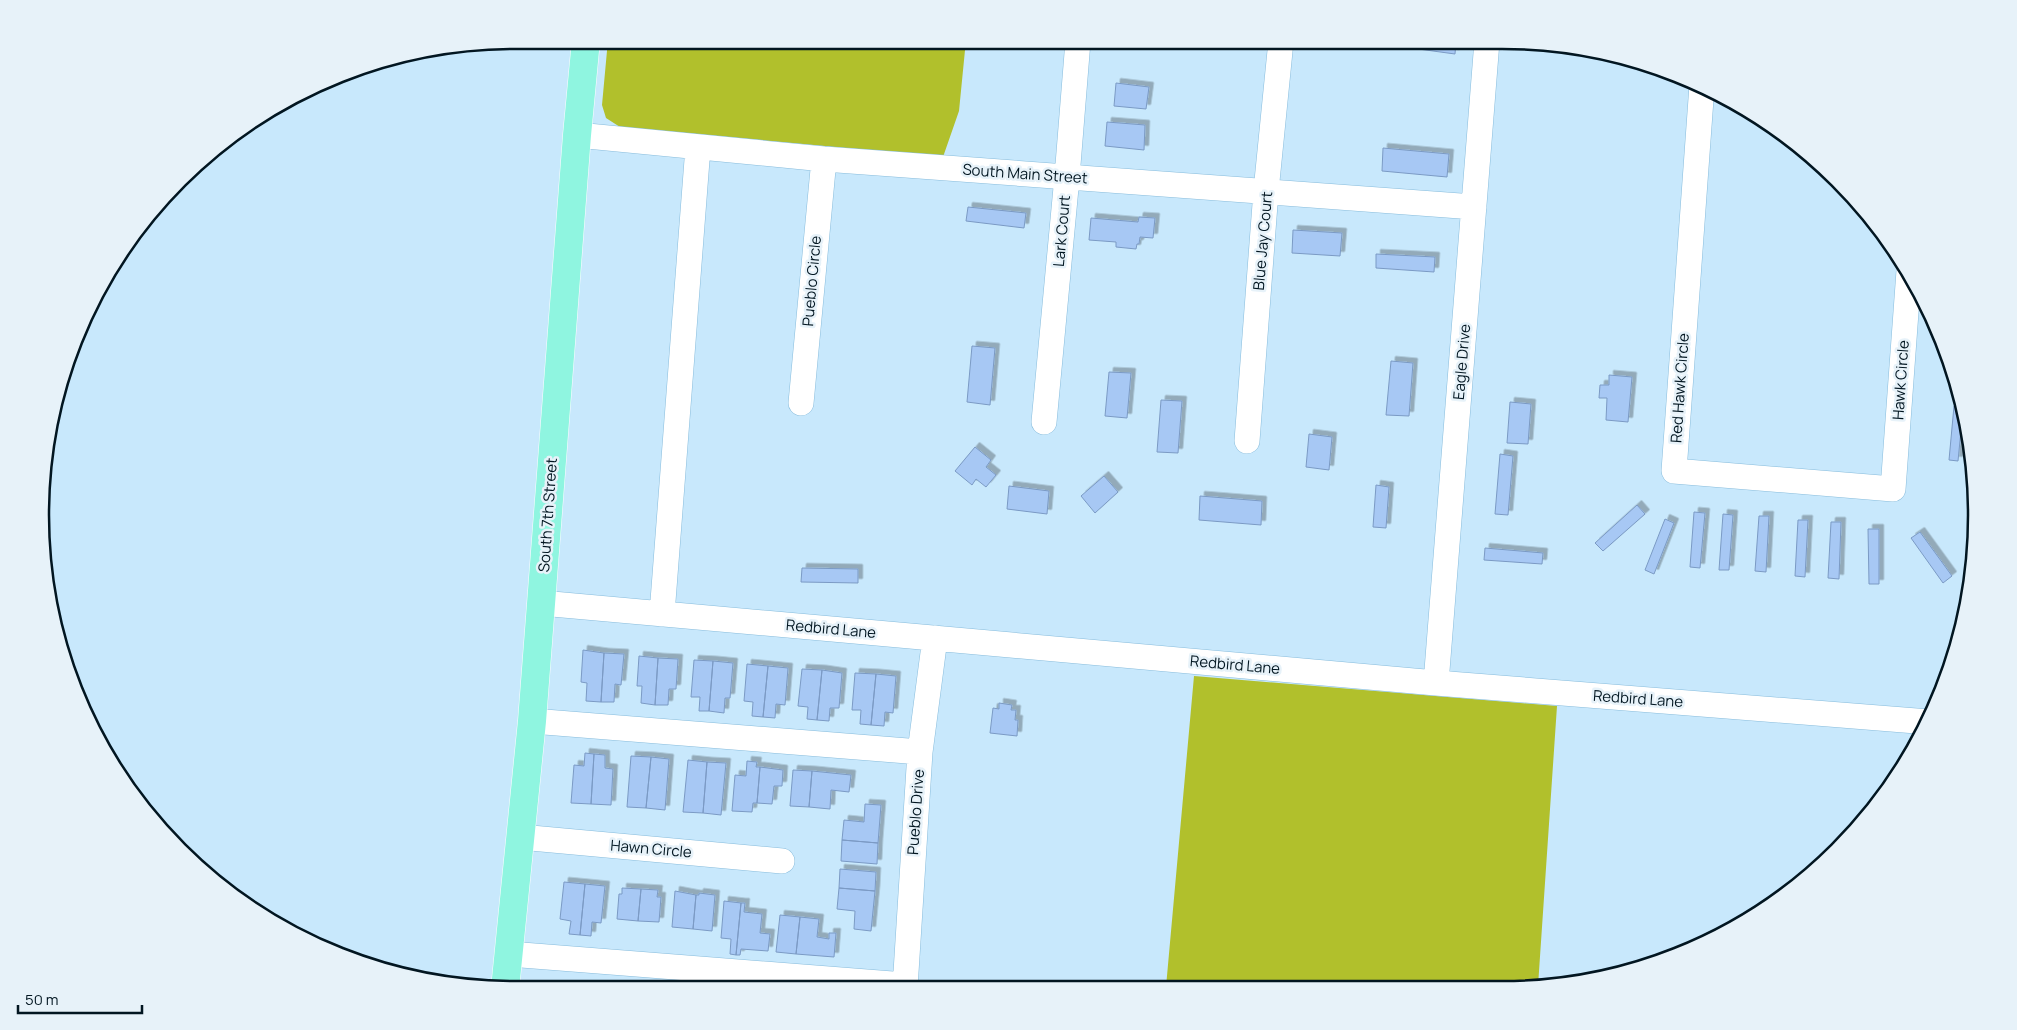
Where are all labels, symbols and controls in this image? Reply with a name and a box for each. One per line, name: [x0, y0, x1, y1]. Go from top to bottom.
street label: South Main Street: [962, 159, 1088, 188]
street label: Blue Jay Court: [1248, 191, 1277, 291]
street label: Lark Court: [1048, 194, 1075, 268]
street label: Pueblo Circle: [797, 235, 826, 327]
street label: Eagle Drive: [1448, 323, 1475, 401]
street label: Red Hawk Circle: [1665, 332, 1694, 444]
street label: Hawk Circle: [1887, 339, 1914, 421]
street label: South 7th Street: [533, 457, 562, 573]
street label: Redbird Lane: [785, 614, 877, 643]
street label: Redbird Lane: [1189, 650, 1281, 679]
street label: Redbird Lane: [1592, 685, 1684, 712]
street label: Pueblo Drive: [902, 768, 929, 856]
street label: Hawn Circle: [610, 834, 693, 863]
scale bar: [18, 982, 141, 1014]
text: 50 m: [25, 989, 59, 1010]

